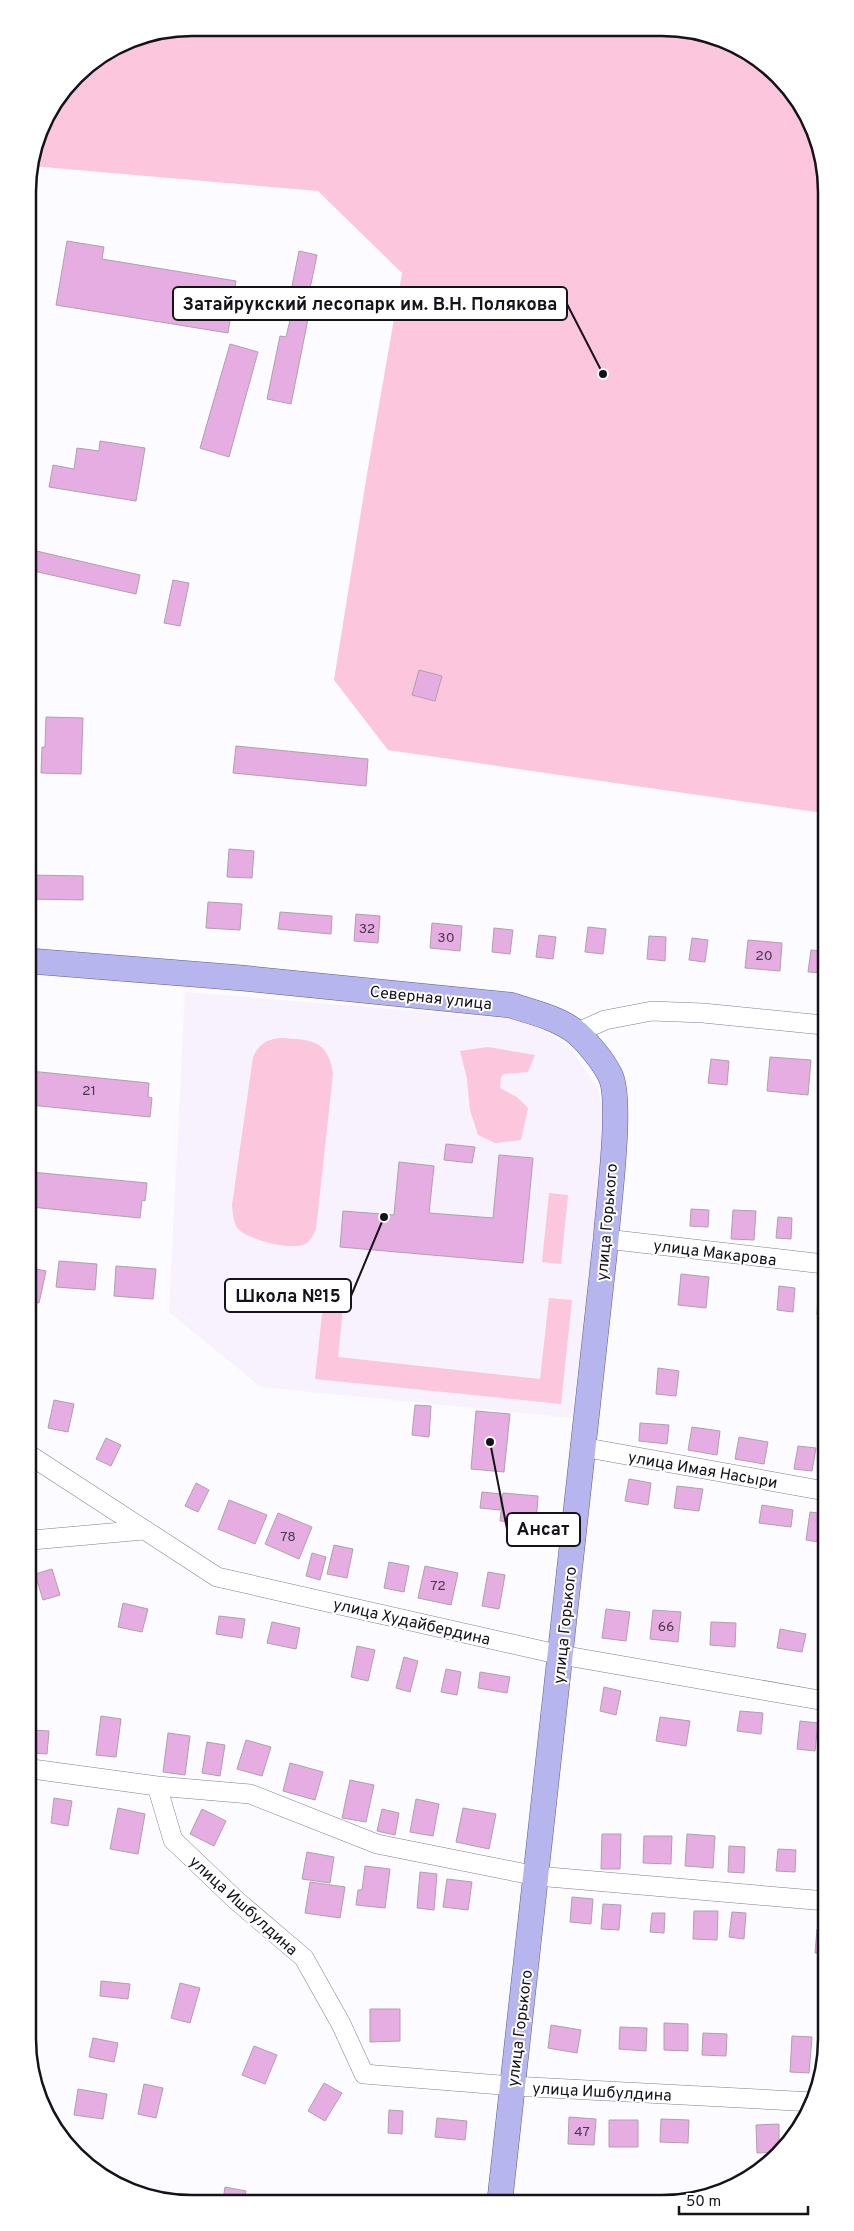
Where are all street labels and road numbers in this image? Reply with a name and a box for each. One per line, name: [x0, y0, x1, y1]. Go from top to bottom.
street label: Северная улица: [369, 983, 493, 1015]
street label: улица Горького: [593, 1163, 623, 1282]
street label: улица Макарова: [652, 1237, 778, 1271]
street label: улица Имая Насыри: [626, 1448, 779, 1494]
street label: улица Горького: [550, 1566, 582, 1685]
street label: улица Худайбердина: [331, 1595, 492, 1651]
street label: улица Ишбулдина: [184, 1852, 301, 1961]
street label: улица Горького: [504, 1969, 538, 2088]
street label: улица Ишбулдина: [532, 2079, 672, 2107]

